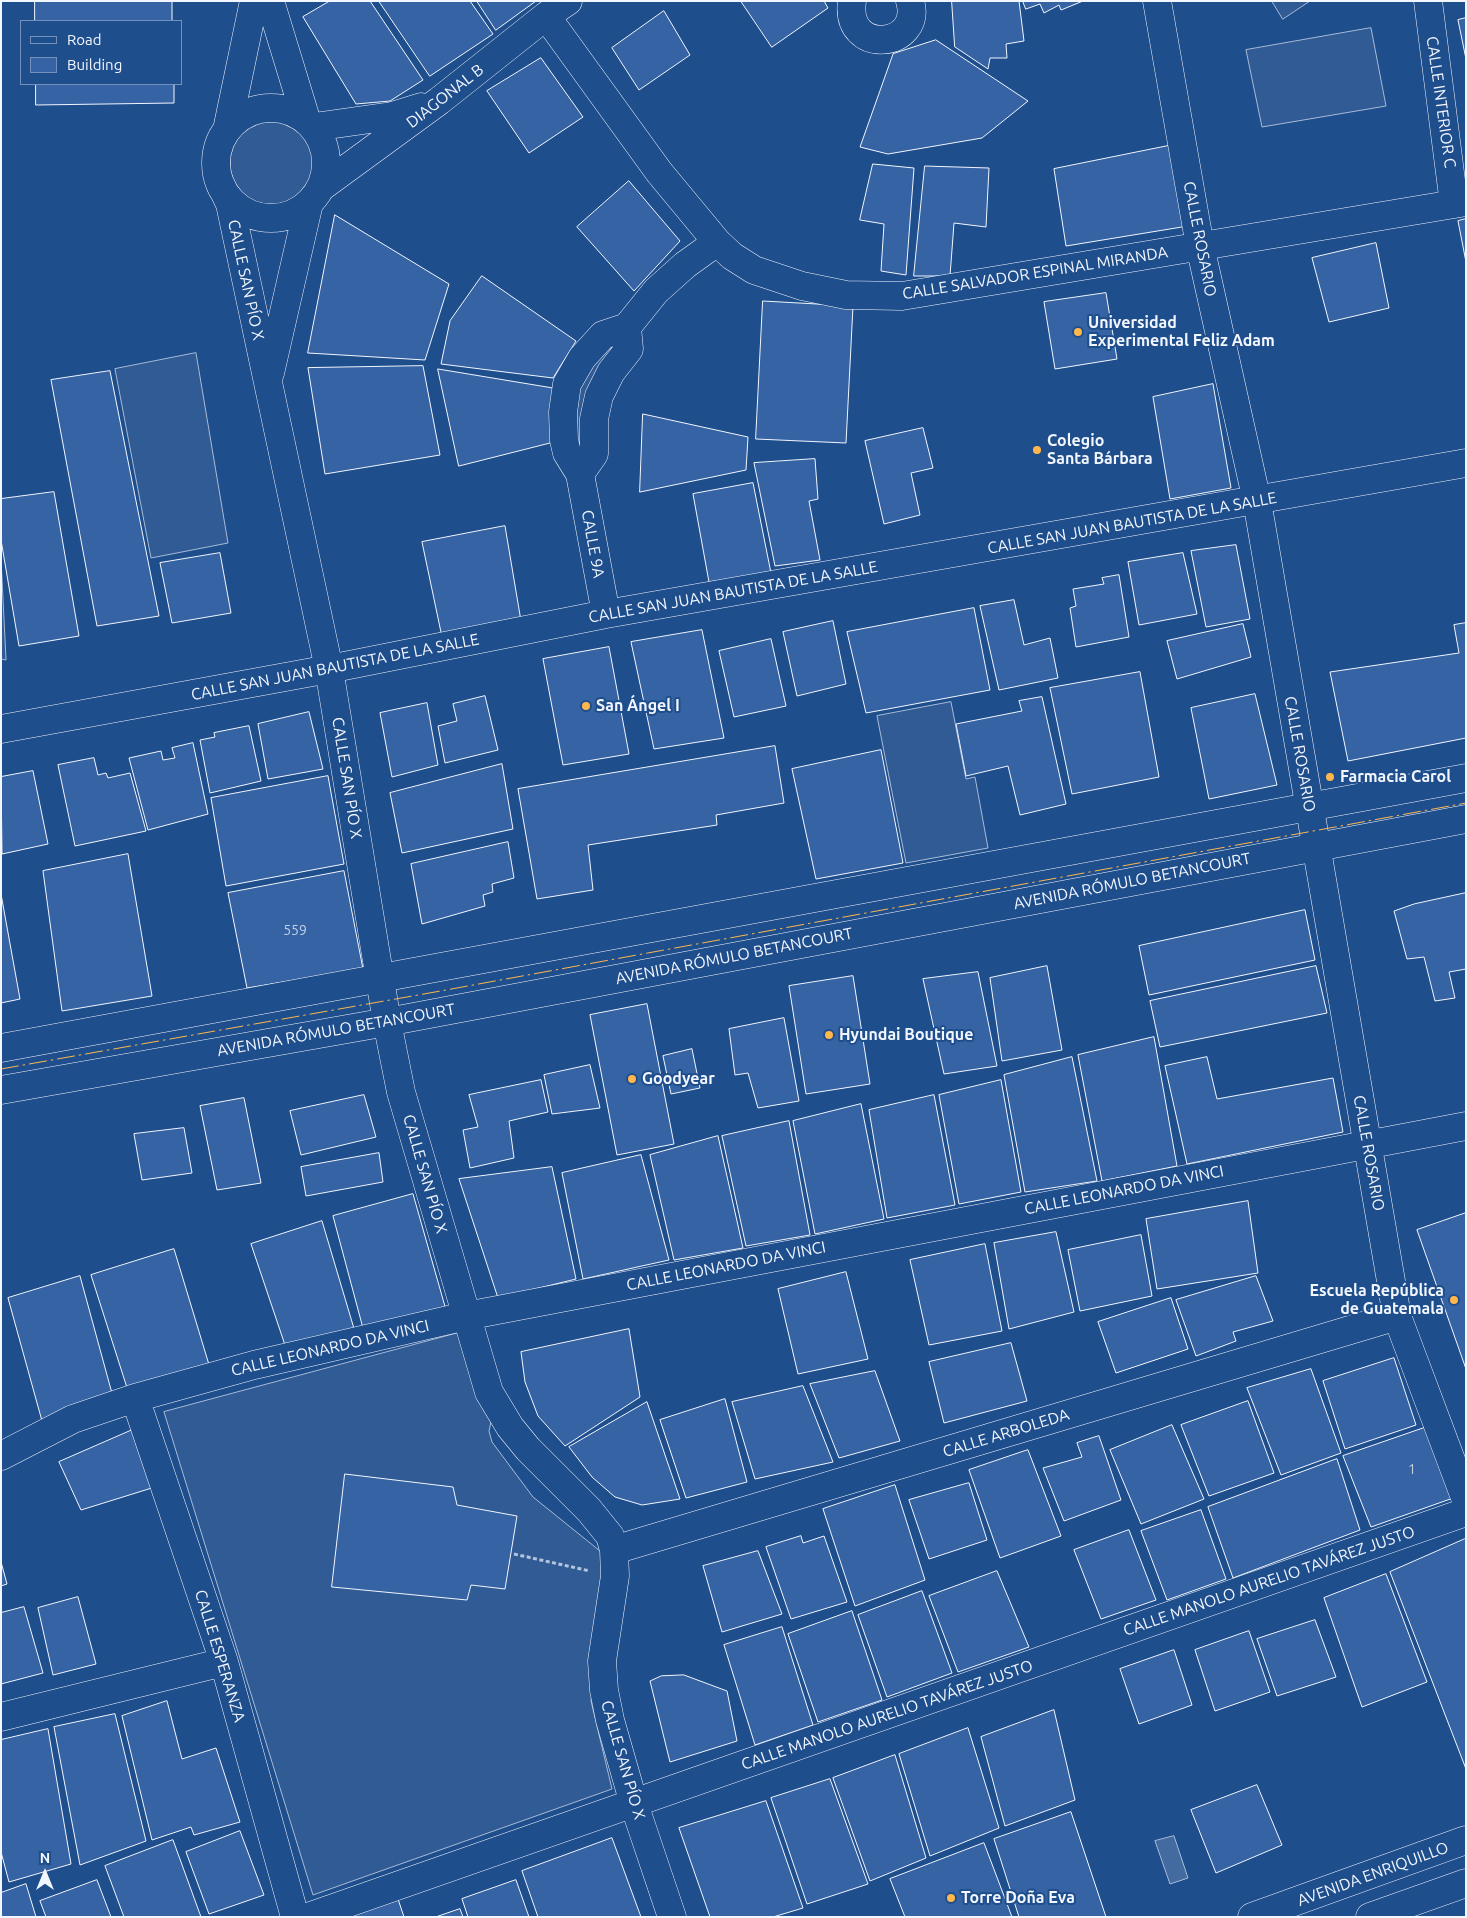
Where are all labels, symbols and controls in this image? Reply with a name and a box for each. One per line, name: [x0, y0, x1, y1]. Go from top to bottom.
legend: [20, 20, 182, 85]
text: Road: [67, 31, 102, 48]
street label: CALLE INTERIOR C: [1422, 35, 1460, 169]
text: Building: [67, 56, 122, 73]
street label: DIAGONAL B: [403, 60, 487, 132]
street label: CALLE ROSARIO: [1179, 180, 1221, 298]
street label: CALLE SAN PÍO X: [224, 218, 268, 342]
street label: CALLE SALVADOR ESPINAL MIRANDA: [901, 243, 1169, 303]
place label: Universidad Experimental Feliz Adam: [1088, 313, 1275, 351]
marker: Universidad Experimental Feliz Adam: [1072, 326, 1084, 338]
place label: Colegio Santa Bárbara: [1047, 431, 1153, 469]
marker: Colegio Santa Bárbara: [1031, 444, 1043, 456]
street label: CALLE SAN JUAN BAUTISTA DE LA SALLE: [986, 488, 1278, 558]
street label: CALLE 9A: [578, 508, 608, 580]
street label: CALLE SAN JUAN BAUTISTA DE LA SALLE: [587, 557, 879, 627]
street label: CALLE SAN JUAN BAUTISTA DE LA SALLE: [189, 630, 481, 704]
street label: CALLE ROSARIO: [1280, 695, 1320, 813]
place label: San Ángel I: [596, 696, 680, 716]
marker: San Ángel I: [580, 700, 592, 712]
street label: CALLE SAN PÍO X: [328, 716, 366, 840]
place label: Farmacia Carol: [1340, 767, 1451, 787]
marker: Farmacia Carol: [1324, 771, 1336, 783]
street label: AVENIDA RÓMULO BETANCOURT: [1012, 849, 1252, 913]
house number: 559: [283, 922, 307, 938]
street label: AVENIDA RÓMULO BETANCOURT: [614, 924, 854, 988]
street label: AVENIDA RÓMULO BETANCOURT: [216, 1000, 456, 1060]
place label: Hyundai Boutique: [839, 1025, 973, 1045]
marker: Hyundai Boutique: [823, 1029, 835, 1041]
place label: Goodyear: [642, 1069, 715, 1089]
marker: Goodyear: [626, 1073, 638, 1085]
street label: CALLE ROSARIO: [1349, 1094, 1389, 1212]
street label: CALLE SAN PÍO X: [399, 1112, 451, 1236]
street label: CALLE LEONARDO DA VINCI: [1023, 1161, 1225, 1219]
street label: CALLE LEONARDO DA VINCI: [625, 1237, 827, 1295]
place label: Escuela República de Guatemala: [1310, 1281, 1444, 1319]
marker: Escuela República de Guatemala: [1448, 1294, 1460, 1306]
street label: CALLE LEONARDO DA VINCI: [229, 1316, 431, 1380]
street label: CALLE ARBOLEDA: [940, 1405, 1072, 1461]
house number: 1: [1408, 1461, 1416, 1477]
street label: CALLE MANOLO AURELIO TAVÁREZ JUSTO: [1121, 1522, 1417, 1640]
street label: CALLE ESPERANZA: [191, 1587, 249, 1725]
street label: CALLE MANOLO AURELIO TAVÁREZ JUSTO: [739, 1656, 1035, 1774]
street label: CALLE SAN PÍO X: [597, 1698, 649, 1822]
street label: AVENIDA ENRIQUILLO: [1295, 1838, 1451, 1910]
north arrow: [20, 1848, 70, 1898]
text: N: [40, 1850, 50, 1866]
place label: Torre Doña Eva: [961, 1888, 1075, 1908]
marker: Torre Doña Eva: [945, 1892, 957, 1904]

